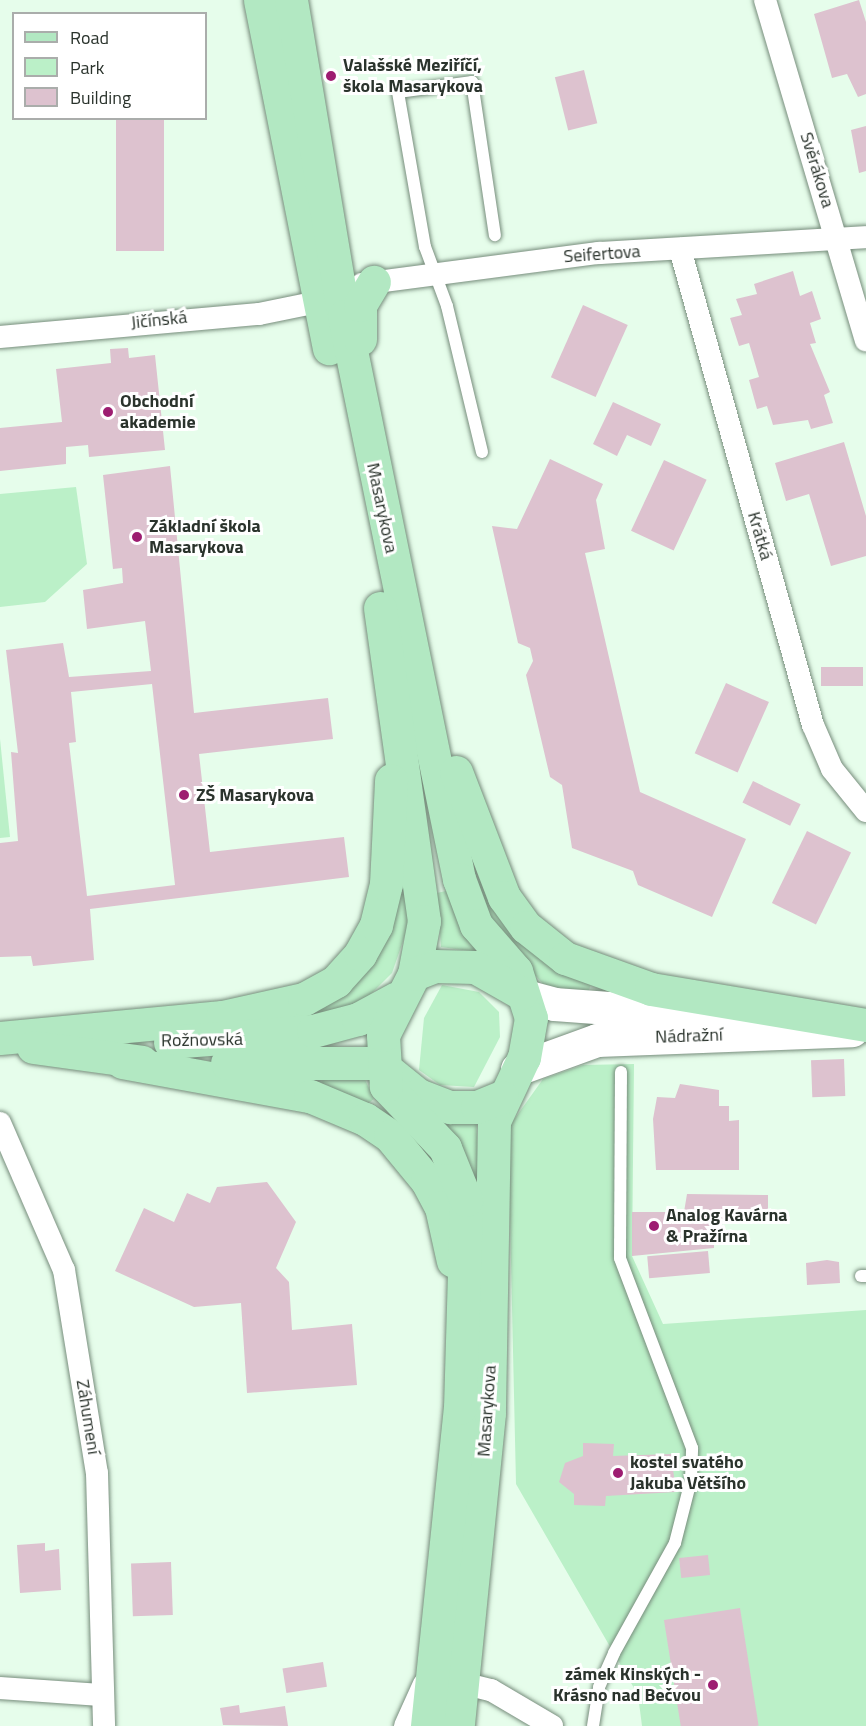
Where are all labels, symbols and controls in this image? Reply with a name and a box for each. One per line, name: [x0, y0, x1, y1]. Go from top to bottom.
legend: [12, 12, 207, 120]
text: Road: [70, 24, 109, 51]
text: Park: [70, 54, 104, 81]
place label: Valašské Meziříčí, škola Masarykova: [343, 55, 483, 98]
marker: Valašské Meziříčí, škola Masarykova: [324, 69, 338, 83]
text: Building: [70, 84, 131, 111]
street label: Svěrákova: [795, 130, 839, 210]
street label: Seifertova: [563, 241, 641, 267]
street label: Jičínská: [130, 306, 188, 334]
place label: Obchodní akademie: [120, 391, 196, 434]
marker: Obchodní akademie: [101, 405, 115, 419]
street label: Masarykova: [362, 461, 402, 555]
street label: Krátká: [743, 509, 777, 563]
place label: Základní škola Masarykova: [149, 516, 261, 558]
marker: Základní škola Masarykova: [130, 530, 144, 544]
place label: ZŠ Masarykova: [196, 784, 314, 806]
marker: ZŠ Masarykova: [177, 788, 191, 802]
street label: Nádražní: [655, 1024, 723, 1048]
street label: Rožnovská: [161, 1028, 243, 1052]
place label: Analog Kavárna & Pražírna: [666, 1205, 788, 1248]
marker: Analog Kavárna & Pražírna: [647, 1219, 661, 1233]
street label: Masarykova: [473, 1365, 501, 1457]
street label: Záhumení: [71, 1378, 105, 1456]
place label: kostel svatého Jakuba Většího: [630, 1452, 746, 1494]
marker: kostel svatého Jakuba Většího: [611, 1466, 625, 1480]
place label: zámek Kinských - Krásno nad Bečvou: [553, 1664, 701, 1706]
marker: zámek Kinských - Krásno nad Bečvou: [706, 1678, 720, 1692]

